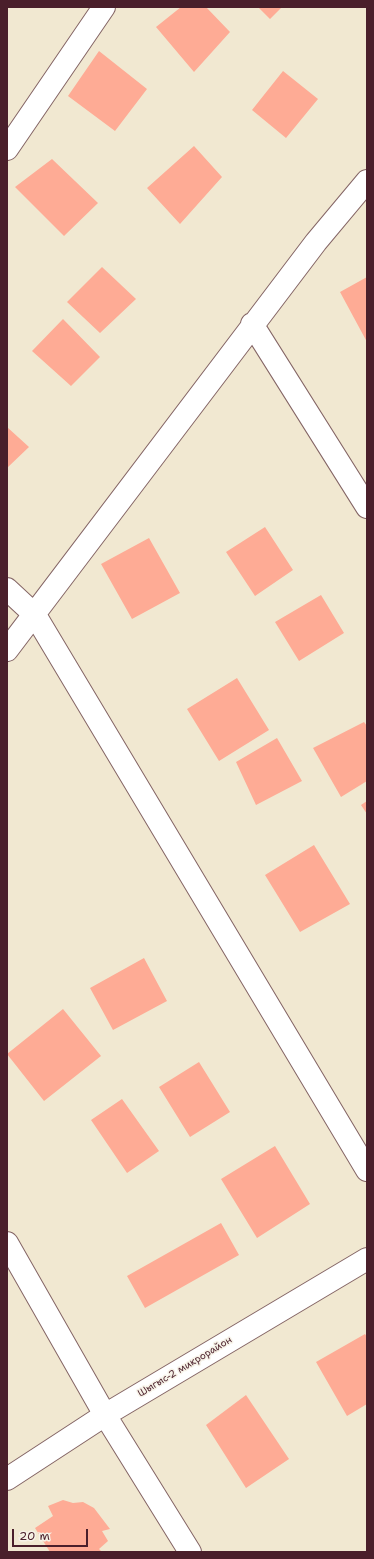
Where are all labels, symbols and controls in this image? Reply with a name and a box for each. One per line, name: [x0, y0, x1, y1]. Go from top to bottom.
street label: Шыгыс-2 микрорайон: [136, 1334, 234, 1400]
scale bar: [14, 1521, 90, 1547]
text: 20 m: [19, 1528, 50, 1544]

